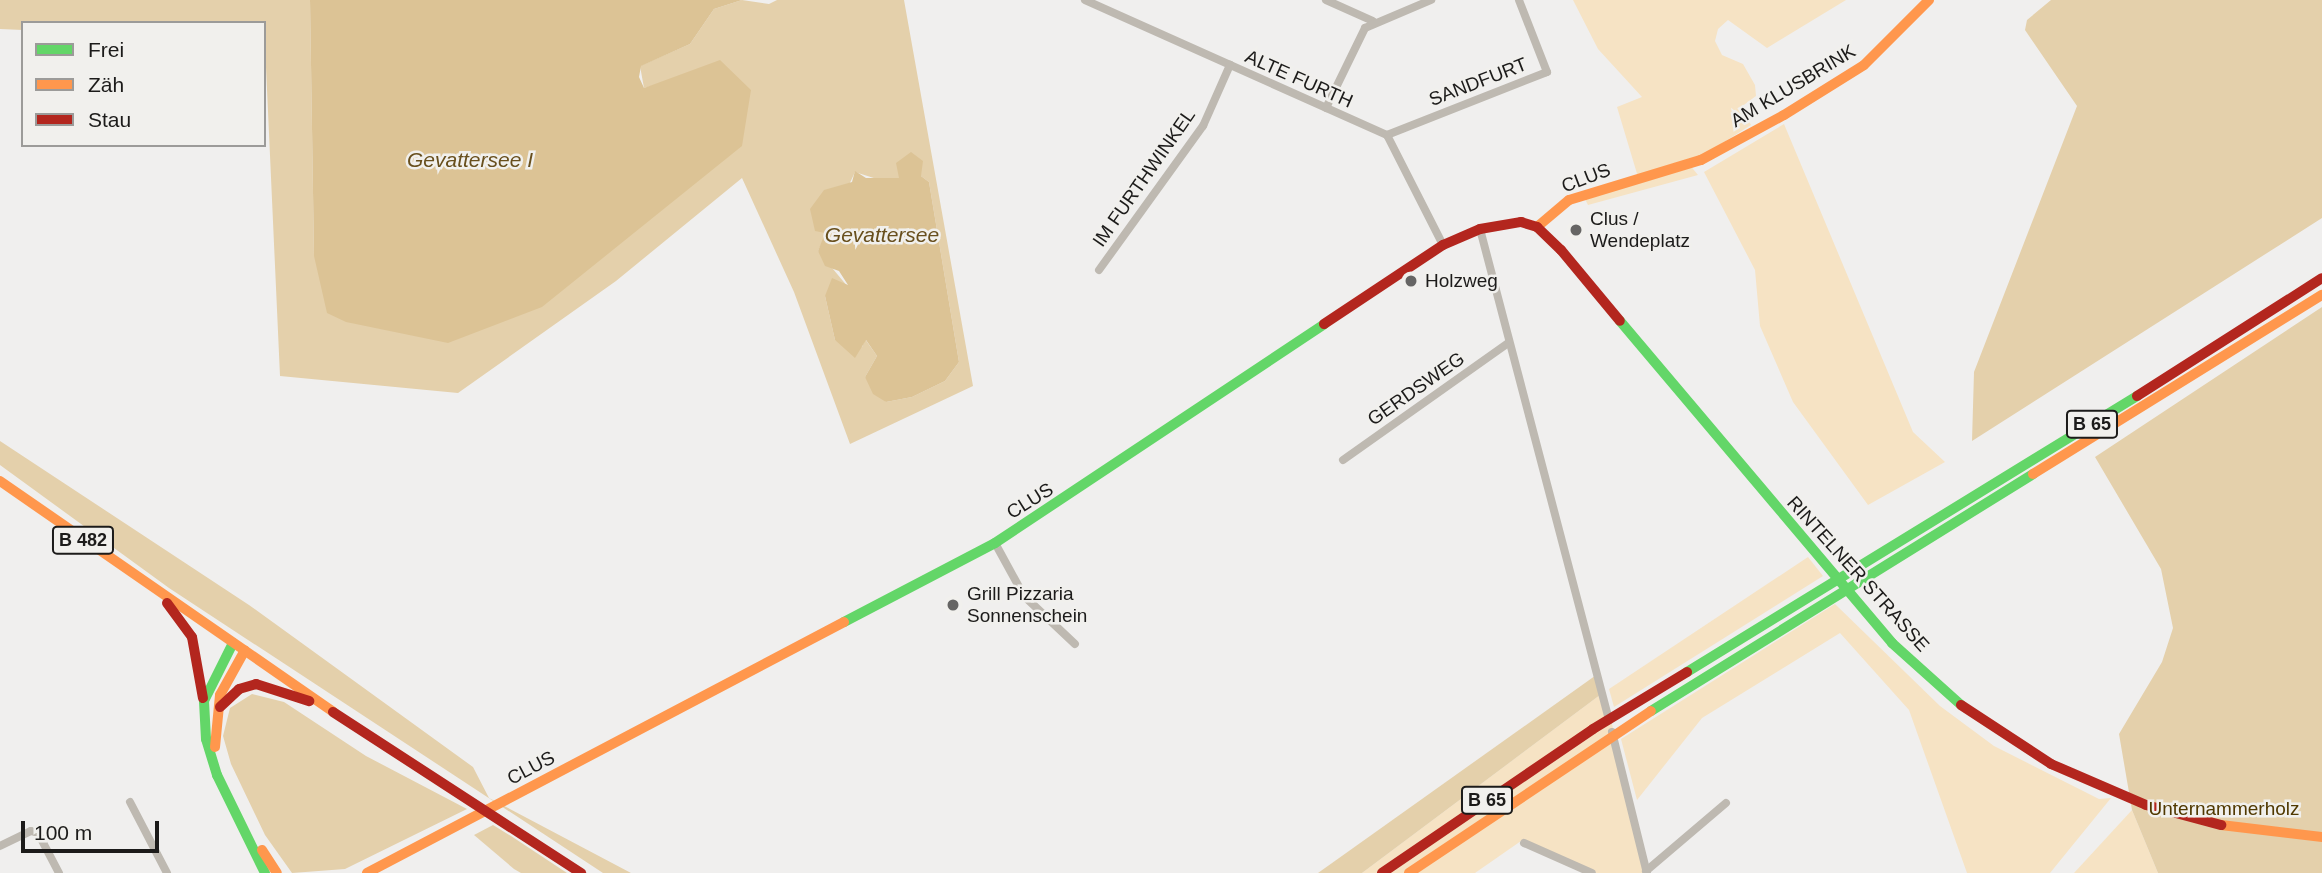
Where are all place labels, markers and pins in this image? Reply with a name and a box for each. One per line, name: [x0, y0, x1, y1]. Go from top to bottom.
place label: Clus / Wendeplatz: [1590, 208, 1690, 252]
marker: Clus / Wendeplatz: [1568, 222, 1584, 238]
place label: Holzweg: [1425, 270, 1498, 292]
marker: Holzweg: [1403, 273, 1419, 289]
place label: Grill Pizzaria Sonnenschein: [967, 583, 1087, 627]
marker: Grill Pizzaria Sonnenschein: [945, 597, 961, 613]

